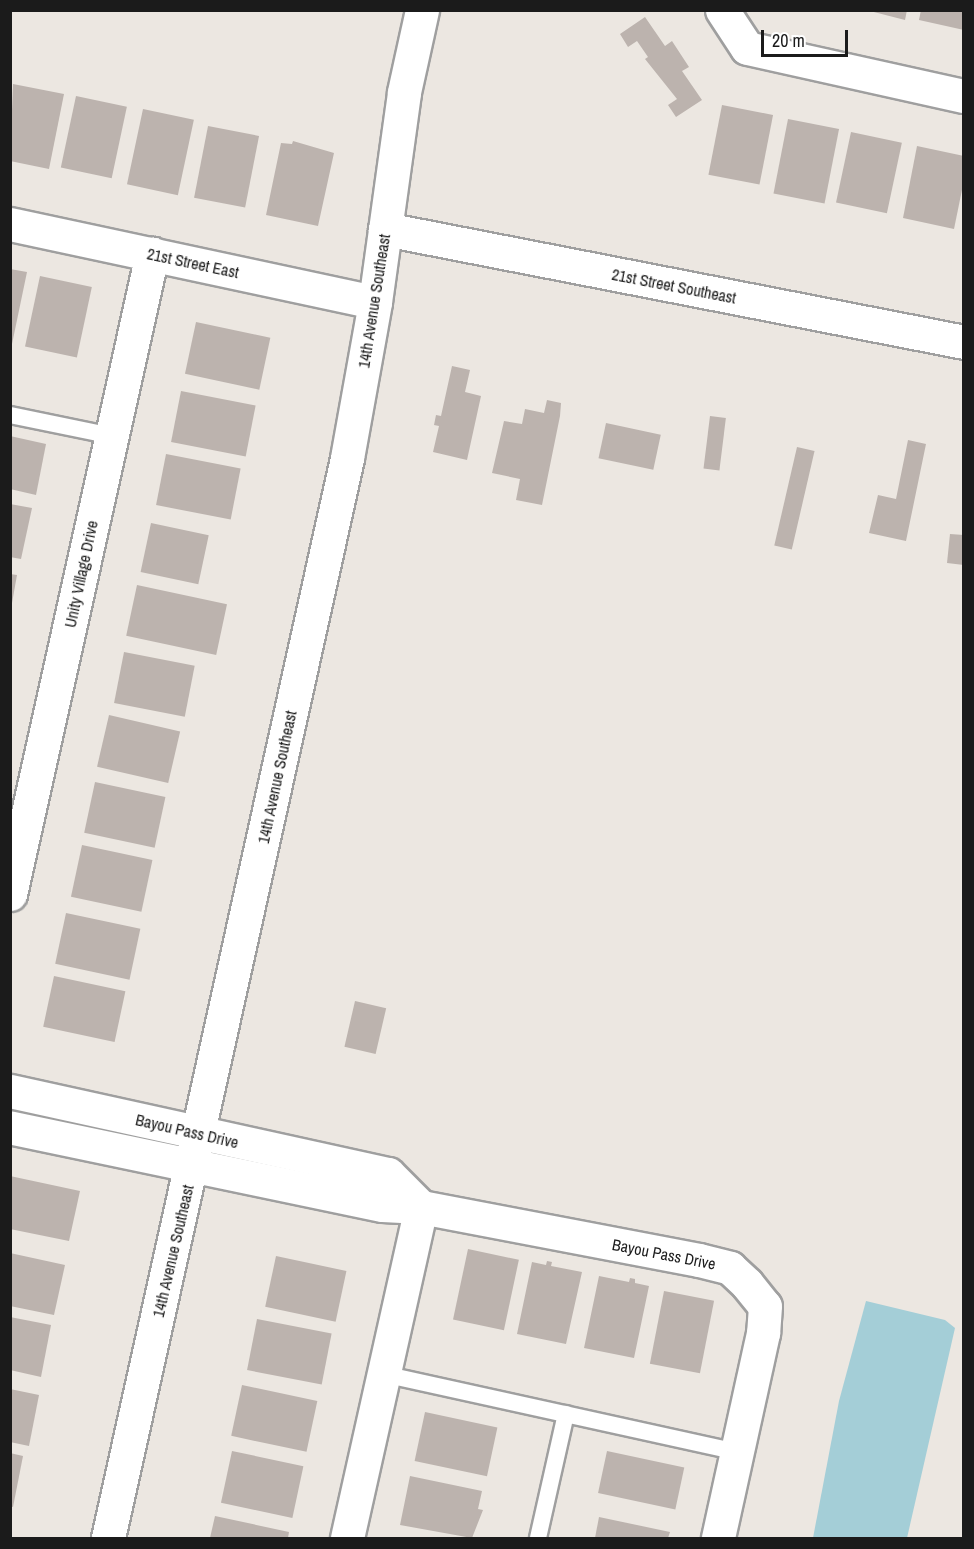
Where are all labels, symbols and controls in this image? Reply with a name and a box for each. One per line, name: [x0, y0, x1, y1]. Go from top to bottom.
scale bar: [764, 18, 851, 56]
text: 20 m: [772, 28, 805, 53]
street label: 14th Avenue Southeast: [354, 232, 394, 370]
street label: 21st Street East: [145, 244, 241, 282]
street label: 21st Street Southeast: [610, 265, 738, 307]
street label: Unity Village Drive: [60, 519, 102, 629]
street label: 14th Avenue Southeast: [253, 708, 301, 846]
street label: Bayou Pass Drive: [134, 1110, 240, 1152]
street label: 14th Avenue Southeast: [148, 1182, 198, 1320]
street label: Bayou Pass Drive: [611, 1235, 717, 1273]

